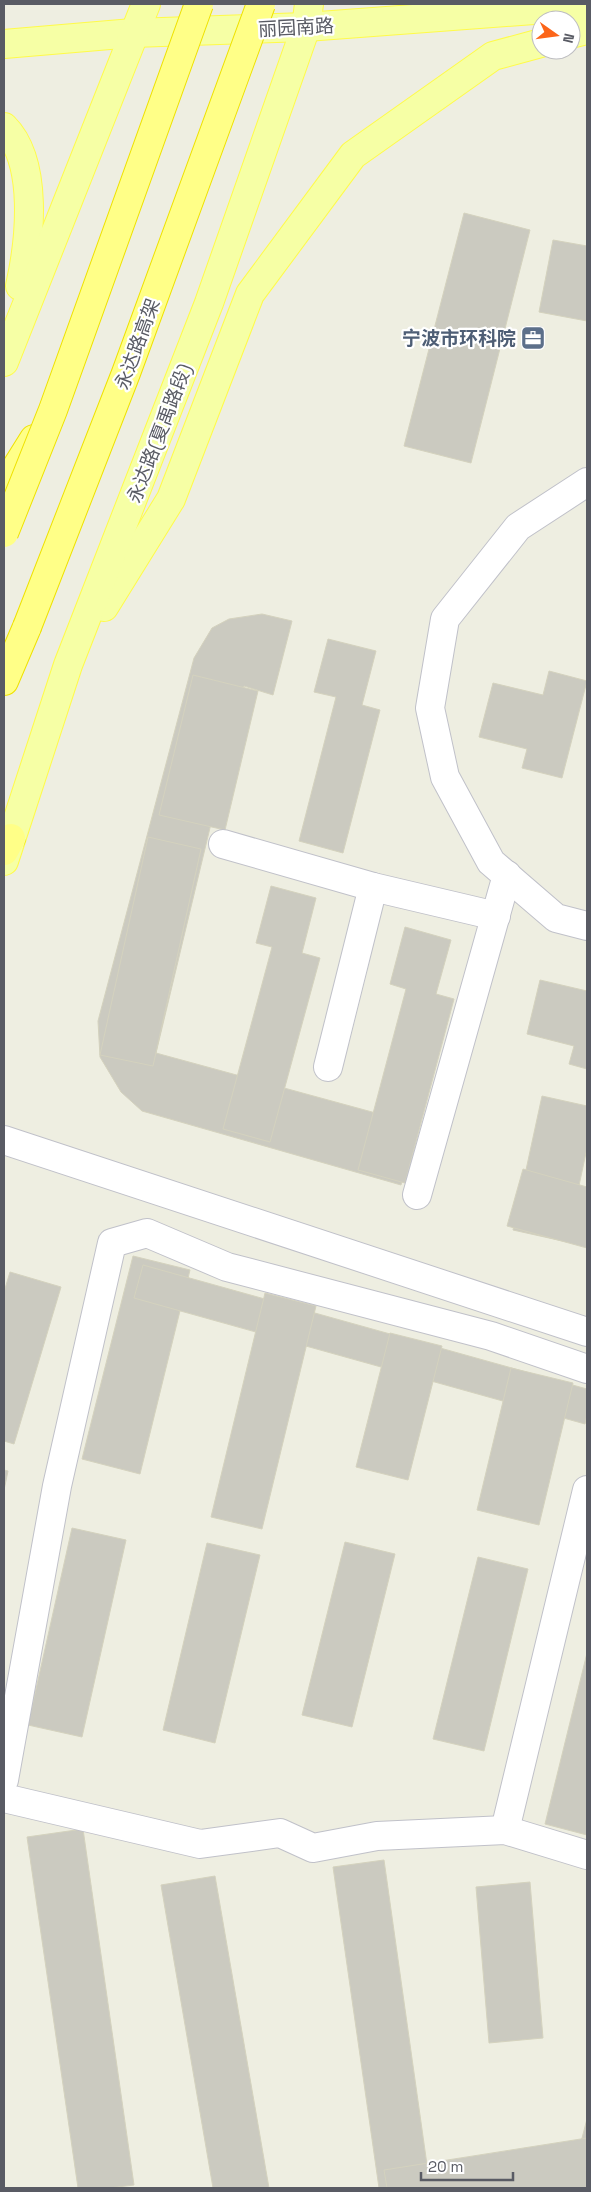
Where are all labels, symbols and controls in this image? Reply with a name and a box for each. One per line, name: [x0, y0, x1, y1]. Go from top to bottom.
north arrow: [531, 10, 581, 60]
street label: 丽园南路: [257, 13, 335, 42]
text: N: [559, 31, 578, 45]
street label: 永达路高架: [109, 295, 165, 393]
office icon: 宁波市环科院: [520, 325, 546, 351]
place label: 宁波市环科院: [402, 326, 516, 351]
street label: 永达路(夏禹路段): [121, 360, 198, 506]
scale bar: [421, 2150, 514, 2182]
text: 20 m: [428, 2157, 463, 2176]

